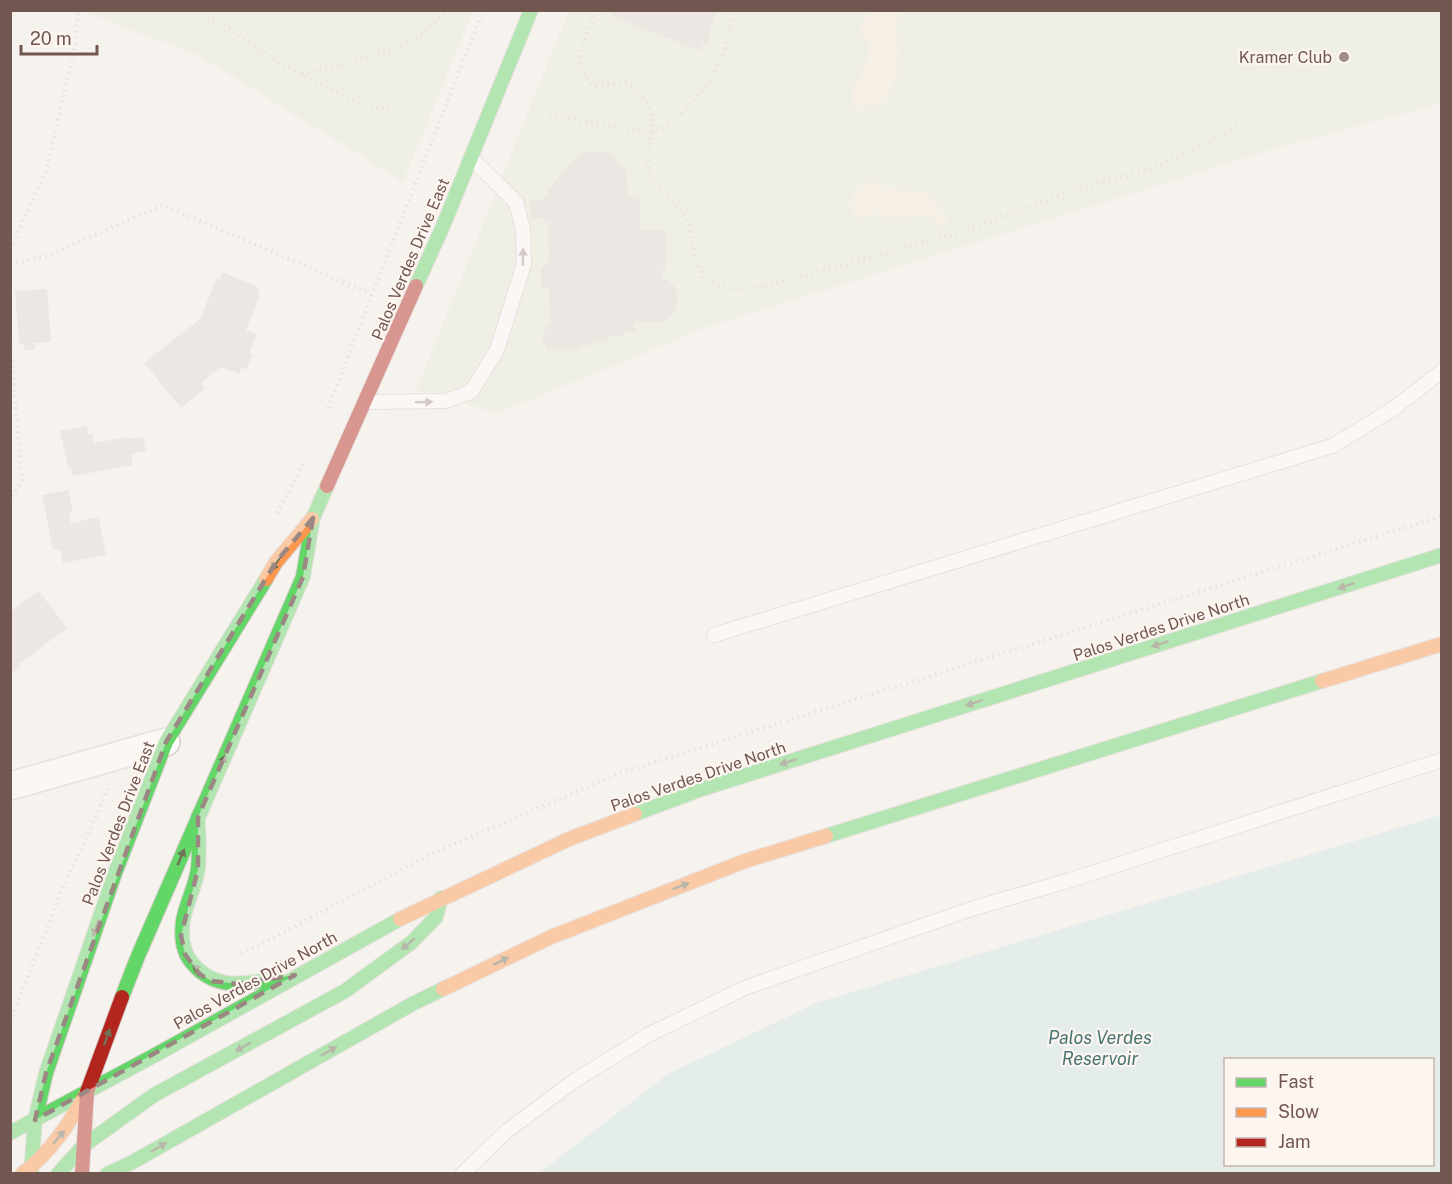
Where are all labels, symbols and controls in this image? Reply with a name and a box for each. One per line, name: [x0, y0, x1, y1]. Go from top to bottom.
scale bar: [21, 18, 98, 56]
text: 20 m: [30, 28, 72, 49]
place label: Kramer Club: [1239, 48, 1332, 67]
marker: Kramer Club: [1337, 50, 1351, 64]
street label: Palos Verdes Drive East: [368, 175, 453, 343]
one-way arrow: [518, 248, 528, 267]
one-way arrow: [415, 397, 434, 407]
one-way arrow: [270, 555, 282, 571]
one-way arrow: [1337, 581, 1355, 591]
street label: Palos Verdes Drive North: [1071, 590, 1252, 665]
one-way arrow: [1151, 640, 1169, 650]
one-way arrow: [965, 699, 983, 708]
street label: Palos Verdes Drive East: [78, 738, 159, 908]
street label: Palos Verdes Drive North: [608, 738, 788, 815]
one-way arrow: [217, 755, 226, 772]
one-way arrow: [779, 758, 797, 767]
one-way arrow: [176, 847, 186, 865]
one-way arrow: [673, 881, 691, 891]
one-way arrow: [91, 919, 101, 937]
street label: Palos Verdes Drive North: [170, 927, 340, 1033]
one-way arrow: [400, 937, 416, 950]
one-way arrow: [493, 956, 510, 965]
one-way arrow: [192, 964, 207, 978]
water label: Palos Verdes Reservoir: [1048, 1027, 1152, 1069]
one-way arrow: [103, 1028, 113, 1046]
one-way arrow: [235, 1041, 251, 1052]
one-way arrow: [321, 1046, 338, 1056]
legend: [1224, 1058, 1434, 1166]
text: Fast: [1278, 1071, 1314, 1092]
text: Slow: [1278, 1101, 1319, 1122]
one-way arrow: [53, 1129, 66, 1145]
text: Jam: [1278, 1131, 1311, 1152]
one-way arrow: [151, 1142, 168, 1152]

